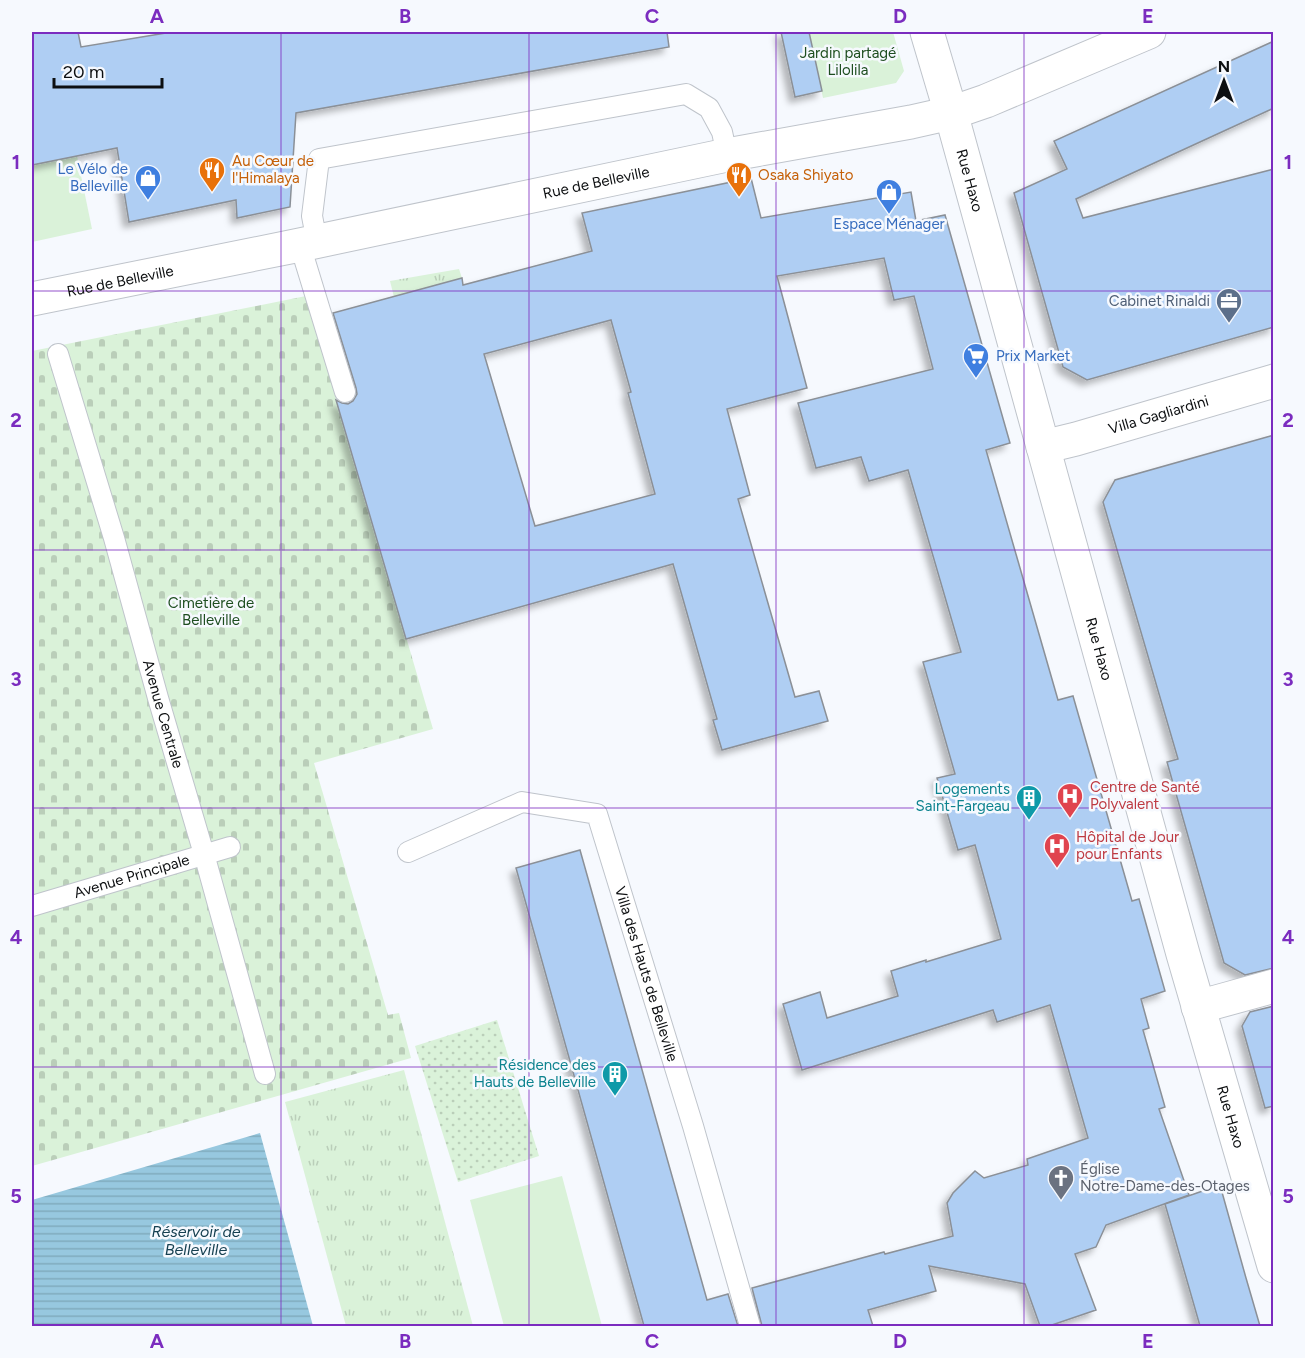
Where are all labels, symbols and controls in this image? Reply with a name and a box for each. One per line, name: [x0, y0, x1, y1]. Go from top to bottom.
text: A: [150, 4, 165, 28]
text: B: [399, 4, 411, 28]
text: C: [645, 4, 659, 28]
text: D: [893, 4, 907, 28]
text: E: [1142, 4, 1154, 28]
park label: Jardin partagé Lilolila: [800, 44, 896, 79]
scale bar: [54, 51, 162, 89]
north arrow: [1194, 51, 1254, 111]
text: N: [1218, 57, 1230, 76]
text: 20 m: [63, 61, 104, 83]
street label: Rue Haxo: [952, 147, 987, 214]
text: 1: [12, 150, 20, 174]
text: 1: [1284, 150, 1292, 174]
place label: Au Cœur de l'Himalaya: [232, 152, 314, 187]
restaurant icon: Au Cœur de l'Himalaya: [197, 155, 227, 193]
place label: Le Vélo de Belleville: [58, 160, 128, 195]
restaurant icon: Osaka Shiyato: [724, 160, 754, 198]
shop icon: Le Vélo de Belleville: [133, 163, 163, 201]
street label: Rue de Belleville: [541, 163, 651, 203]
place label: Osaka Shiyato: [758, 166, 854, 184]
shop icon: Espace Ménager: [874, 177, 904, 215]
place label: Espace Ménager: [833, 215, 945, 233]
street label: Rue de Belleville: [65, 262, 175, 301]
office icon: Cabinet Rinaldi: [1214, 286, 1244, 324]
place label: Cabinet Rinaldi: [1109, 292, 1210, 310]
supermarket icon: Prix Market: [961, 341, 991, 379]
place label: Prix Market: [996, 347, 1071, 365]
street label: Villa Gagliardini: [1106, 392, 1211, 438]
text: 2: [10, 408, 22, 432]
text: 2: [1282, 408, 1294, 432]
park label: Cimetière de Belleville: [168, 594, 254, 629]
street label: Rue Haxo: [1082, 616, 1116, 683]
street label: Avenue Centrale: [139, 658, 187, 770]
text: 3: [10, 667, 22, 691]
text: 3: [1282, 667, 1294, 691]
place label: Centre de Santé Polyvalent: [1090, 778, 1200, 813]
place label: Logements Saint-Fargeau: [916, 780, 1010, 815]
hospital icon: Centre de Santé Polyvalent: [1055, 781, 1085, 819]
building icon: Logements Saint-Fargeau: [1014, 783, 1044, 821]
place label: Hôpital de Jour pour Enfants: [1076, 828, 1179, 863]
hospital icon: Hôpital de Jour pour Enfants: [1042, 831, 1072, 869]
street label: Avenue Principale: [72, 851, 192, 902]
street label: Villa des Hauts de Belleville: [611, 884, 682, 1064]
text: 4: [10, 925, 23, 949]
text: 4: [1282, 925, 1295, 949]
place label: Résidence des Hauts de Belleville: [474, 1056, 596, 1091]
building icon: Résidence des Hauts de Belleville: [600, 1059, 630, 1097]
street label: Rue Haxo: [1213, 1083, 1248, 1151]
place label: Église Notre-Dame-des-Otages: [1080, 1160, 1250, 1195]
church icon: Église Notre-Dame-des-Otages: [1046, 1163, 1076, 1201]
text: 5: [10, 1184, 22, 1208]
text: 5: [1282, 1184, 1294, 1208]
water label: Réservoir de Belleville: [151, 1222, 241, 1259]
text: A: [150, 1329, 165, 1353]
text: B: [399, 1329, 411, 1353]
text: C: [645, 1329, 659, 1353]
text: D: [893, 1329, 907, 1353]
text: E: [1142, 1329, 1154, 1353]

